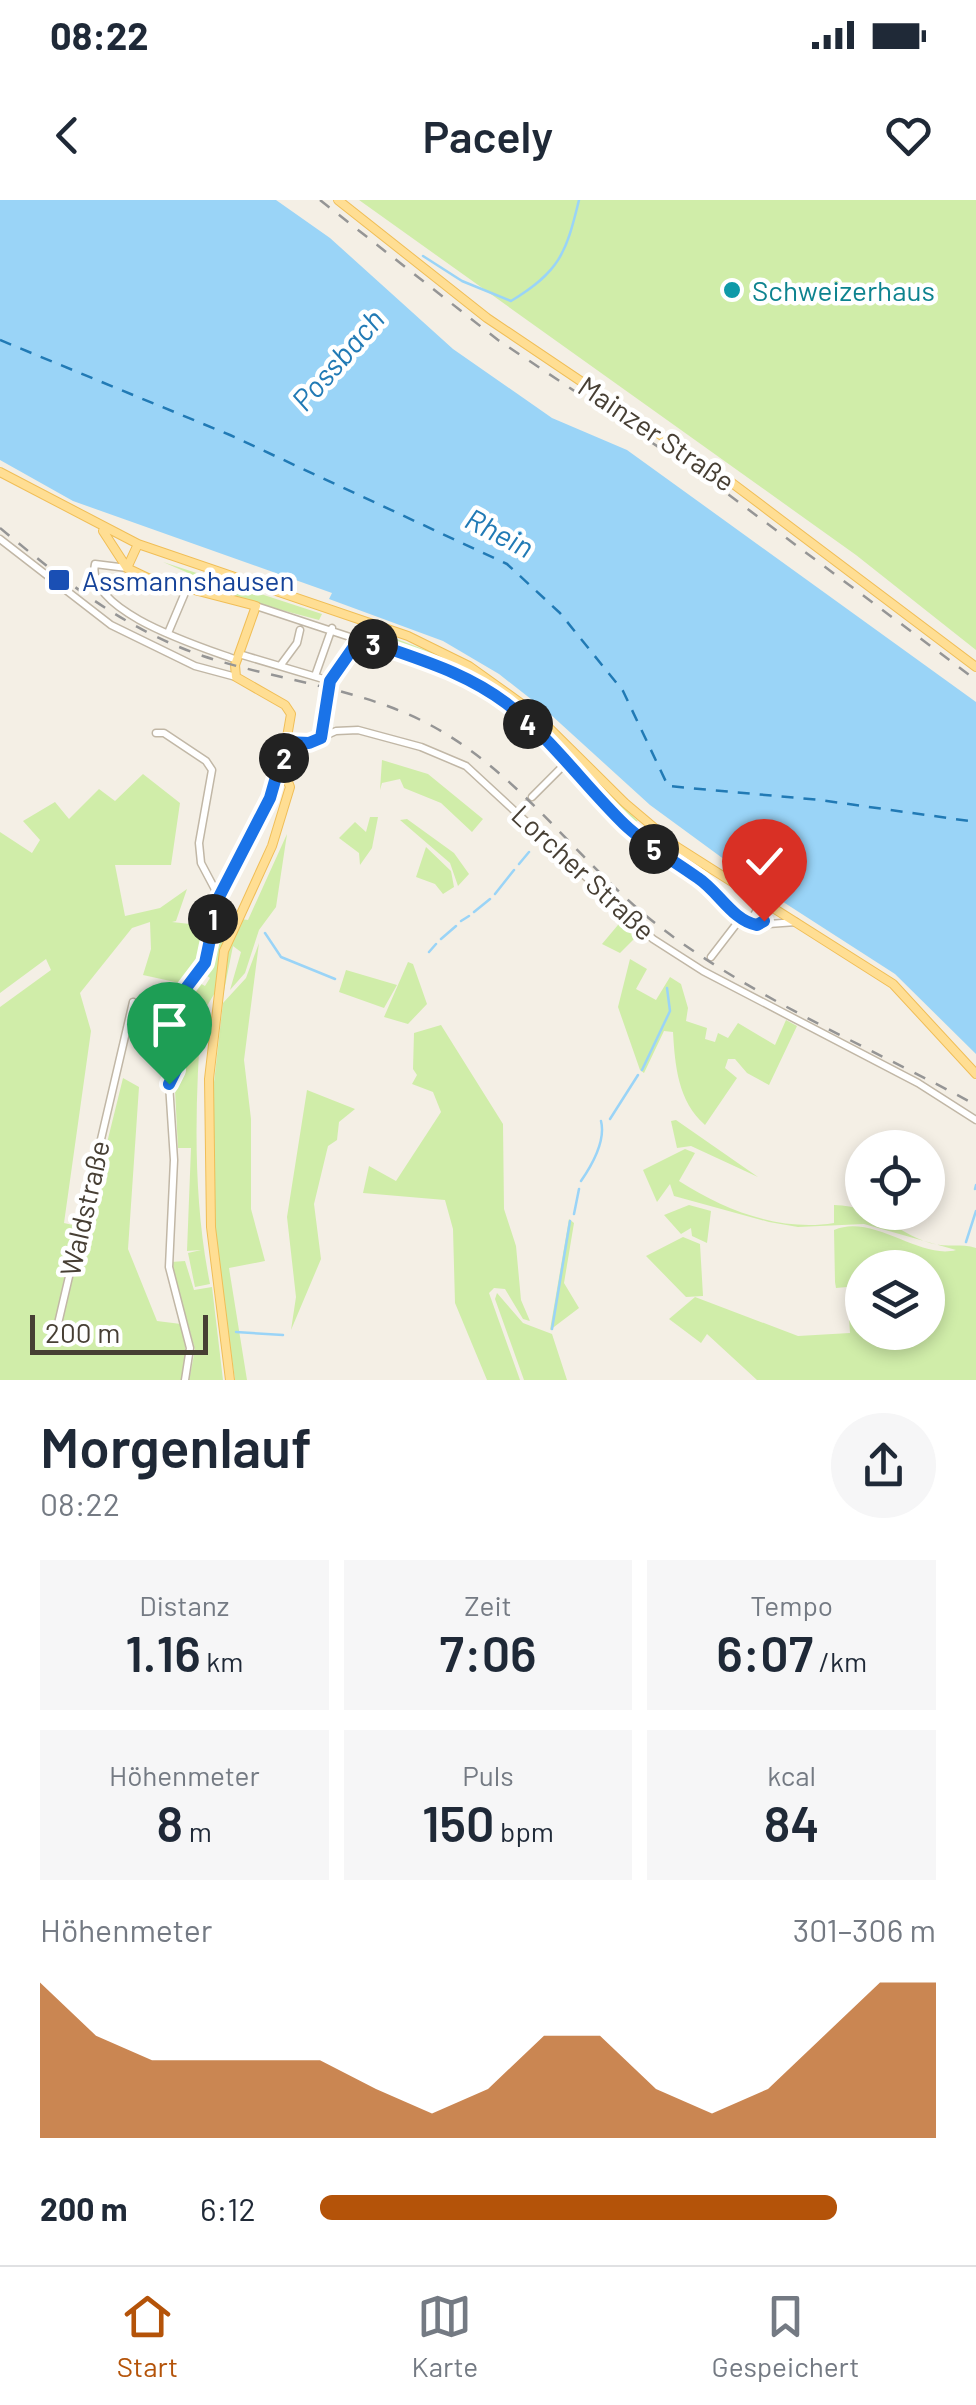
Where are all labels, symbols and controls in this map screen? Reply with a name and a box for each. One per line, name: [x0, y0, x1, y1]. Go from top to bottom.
text: 08:22: [50, 12, 149, 58]
icon: back: [40, 108, 95, 163]
text: Pacely: [423, 108, 553, 162]
icon: heart: [881, 108, 936, 163]
place label: Schweizerhaus: [752, 273, 935, 307]
marker: Schweizerhaus: [721, 279, 743, 301]
water label: Possbach: [283, 301, 391, 417]
street label: Mainzer Straße: [572, 368, 742, 498]
water label: Rhein: [460, 500, 540, 564]
place label: Assmannshausen: [82, 563, 295, 597]
marker: Assmannshausen: [46, 567, 72, 593]
pin: 3: [348, 619, 398, 669]
text: 3: [365, 627, 381, 661]
pin: 4: [503, 699, 553, 749]
text: 4: [520, 707, 536, 741]
pin: 2: [259, 733, 309, 783]
text: 2: [276, 741, 292, 775]
street label: Lorcher Straße: [506, 797, 662, 947]
pin: [722, 819, 807, 922]
pin: 5: [629, 824, 679, 874]
text: 5: [646, 832, 662, 866]
icon: check: [737, 834, 792, 889]
pin: 1: [188, 894, 238, 944]
text: 1: [208, 902, 218, 936]
pin: [127, 982, 212, 1085]
icon: arrive: [142, 997, 197, 1052]
map controls: [845, 1130, 945, 1350]
button: locate: [845, 1130, 945, 1230]
street label: Waldstraße: [52, 1137, 116, 1279]
button: layers: [845, 1250, 945, 1350]
scale bar: [30, 1310, 208, 1354]
text: 200 m: [45, 1315, 120, 1349]
text: Morgenlauf: [40, 1413, 312, 1479]
button: share: [831, 1413, 936, 1518]
text: 08:22: [40, 1484, 120, 1522]
text: Distanz: [139, 1588, 229, 1622]
text: Zeit: [464, 1588, 512, 1622]
text: Tempo: [750, 1588, 833, 1622]
text: 1.16: [125, 1622, 201, 1682]
text: 7:06: [439, 1622, 536, 1682]
text: 6:07: [716, 1622, 813, 1682]
text: km: [201, 1644, 243, 1678]
text: /km: [813, 1644, 867, 1678]
text: Höhenmeter: [109, 1758, 260, 1792]
text: Puls: [462, 1758, 514, 1792]
text: kcal: [767, 1758, 816, 1792]
text: 8: [157, 1792, 183, 1852]
text: 150: [422, 1792, 495, 1852]
text: 84: [764, 1792, 820, 1852]
text: m: [183, 1814, 212, 1848]
text: bpm: [495, 1814, 554, 1848]
text: Höhenmeter: [40, 1910, 212, 1948]
text: 301–306 m: [793, 1910, 936, 1948]
text: 200 m: [40, 2189, 128, 2227]
text: 6:12: [200, 2189, 256, 2227]
tab: Start: [117, 2289, 178, 2383]
tab: Karte: [412, 2289, 478, 2383]
tab: Gespeichert: [712, 2289, 859, 2383]

